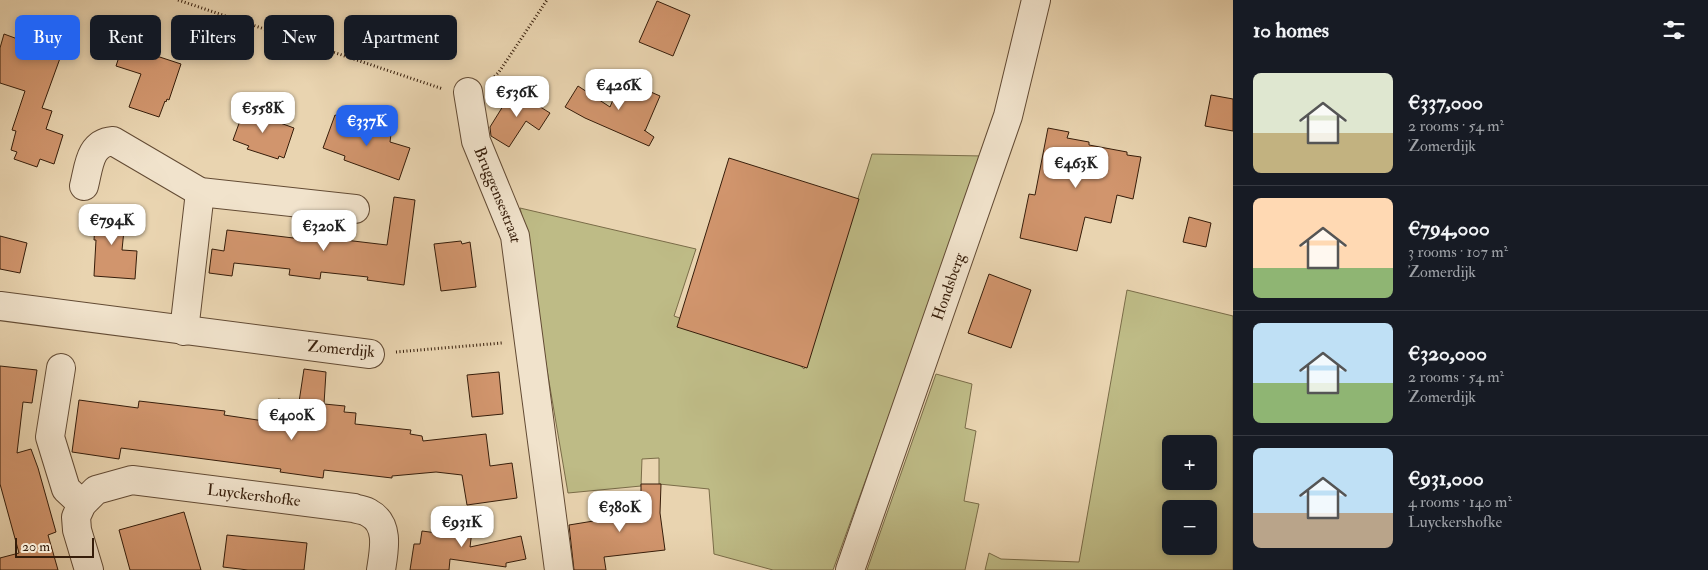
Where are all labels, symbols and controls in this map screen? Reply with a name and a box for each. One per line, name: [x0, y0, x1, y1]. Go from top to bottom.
chip: Buy: [15, 15, 80, 60]
chip: Rent: [90, 15, 161, 60]
chip: Filters: [171, 15, 254, 60]
chip: New: [264, 15, 334, 60]
chip: Apartment: [344, 15, 457, 60]
icon: filters: [1660, 16, 1688, 44]
text: 10 homes: [1253, 17, 1329, 44]
pin: €426K: [584, 68, 654, 111]
text: €426K: [596, 75, 642, 95]
pin: €536K: [482, 76, 552, 118]
text: €536K: [496, 82, 538, 102]
text: €337,000: [1408, 89, 1483, 116]
pin: €558K: [228, 92, 298, 134]
icon: home: [1293, 93, 1353, 153]
text: €558K: [242, 98, 284, 118]
pin: €337K: [332, 104, 402, 147]
text: €337K: [347, 111, 387, 131]
text: 2 rooms · 54 m²: [1408, 116, 1504, 136]
text: Zomerdijk: [1408, 136, 1476, 156]
street label: Bruggensestraat: [469, 144, 526, 244]
pin: €463K: [1041, 146, 1111, 189]
text: €463K: [1054, 153, 1098, 173]
pin: €794K: [77, 204, 147, 246]
text: €794K: [90, 210, 134, 230]
pin: €320K: [289, 210, 359, 252]
text: €794,000: [1408, 215, 1490, 242]
text: €320K: [303, 216, 346, 236]
icon: home: [1293, 218, 1353, 278]
text: 3 rooms · 107 m²: [1408, 242, 1508, 262]
street label: Hondsberg: [928, 249, 970, 323]
text: Zomerdijk: [1408, 262, 1476, 282]
street label: Zomerdijk: [306, 336, 376, 362]
text: €320,000: [1408, 340, 1487, 367]
icon: home: [1293, 343, 1353, 403]
text: 2 rooms · 54 m²: [1408, 367, 1504, 387]
text: Zomerdijk: [1408, 387, 1476, 407]
pin: €400K: [257, 398, 327, 441]
text: €400K: [269, 405, 315, 425]
map controls: [1162, 435, 1217, 555]
button: +: [1162, 435, 1217, 490]
text: €931,000: [1408, 465, 1484, 492]
icon: home: [1293, 468, 1353, 528]
street label: Luyckershofke: [206, 480, 302, 511]
pin: €380K: [585, 490, 655, 533]
text: 4 rooms · 140 m²: [1408, 492, 1512, 512]
text: €380K: [599, 497, 641, 517]
button: −: [1162, 500, 1217, 555]
pin: €931K: [427, 506, 497, 548]
text: €931K: [442, 512, 482, 532]
text: Luyckershofke: [1408, 512, 1502, 532]
scale bar: [15, 535, 94, 558]
text: 20 m: [22, 538, 50, 555]

